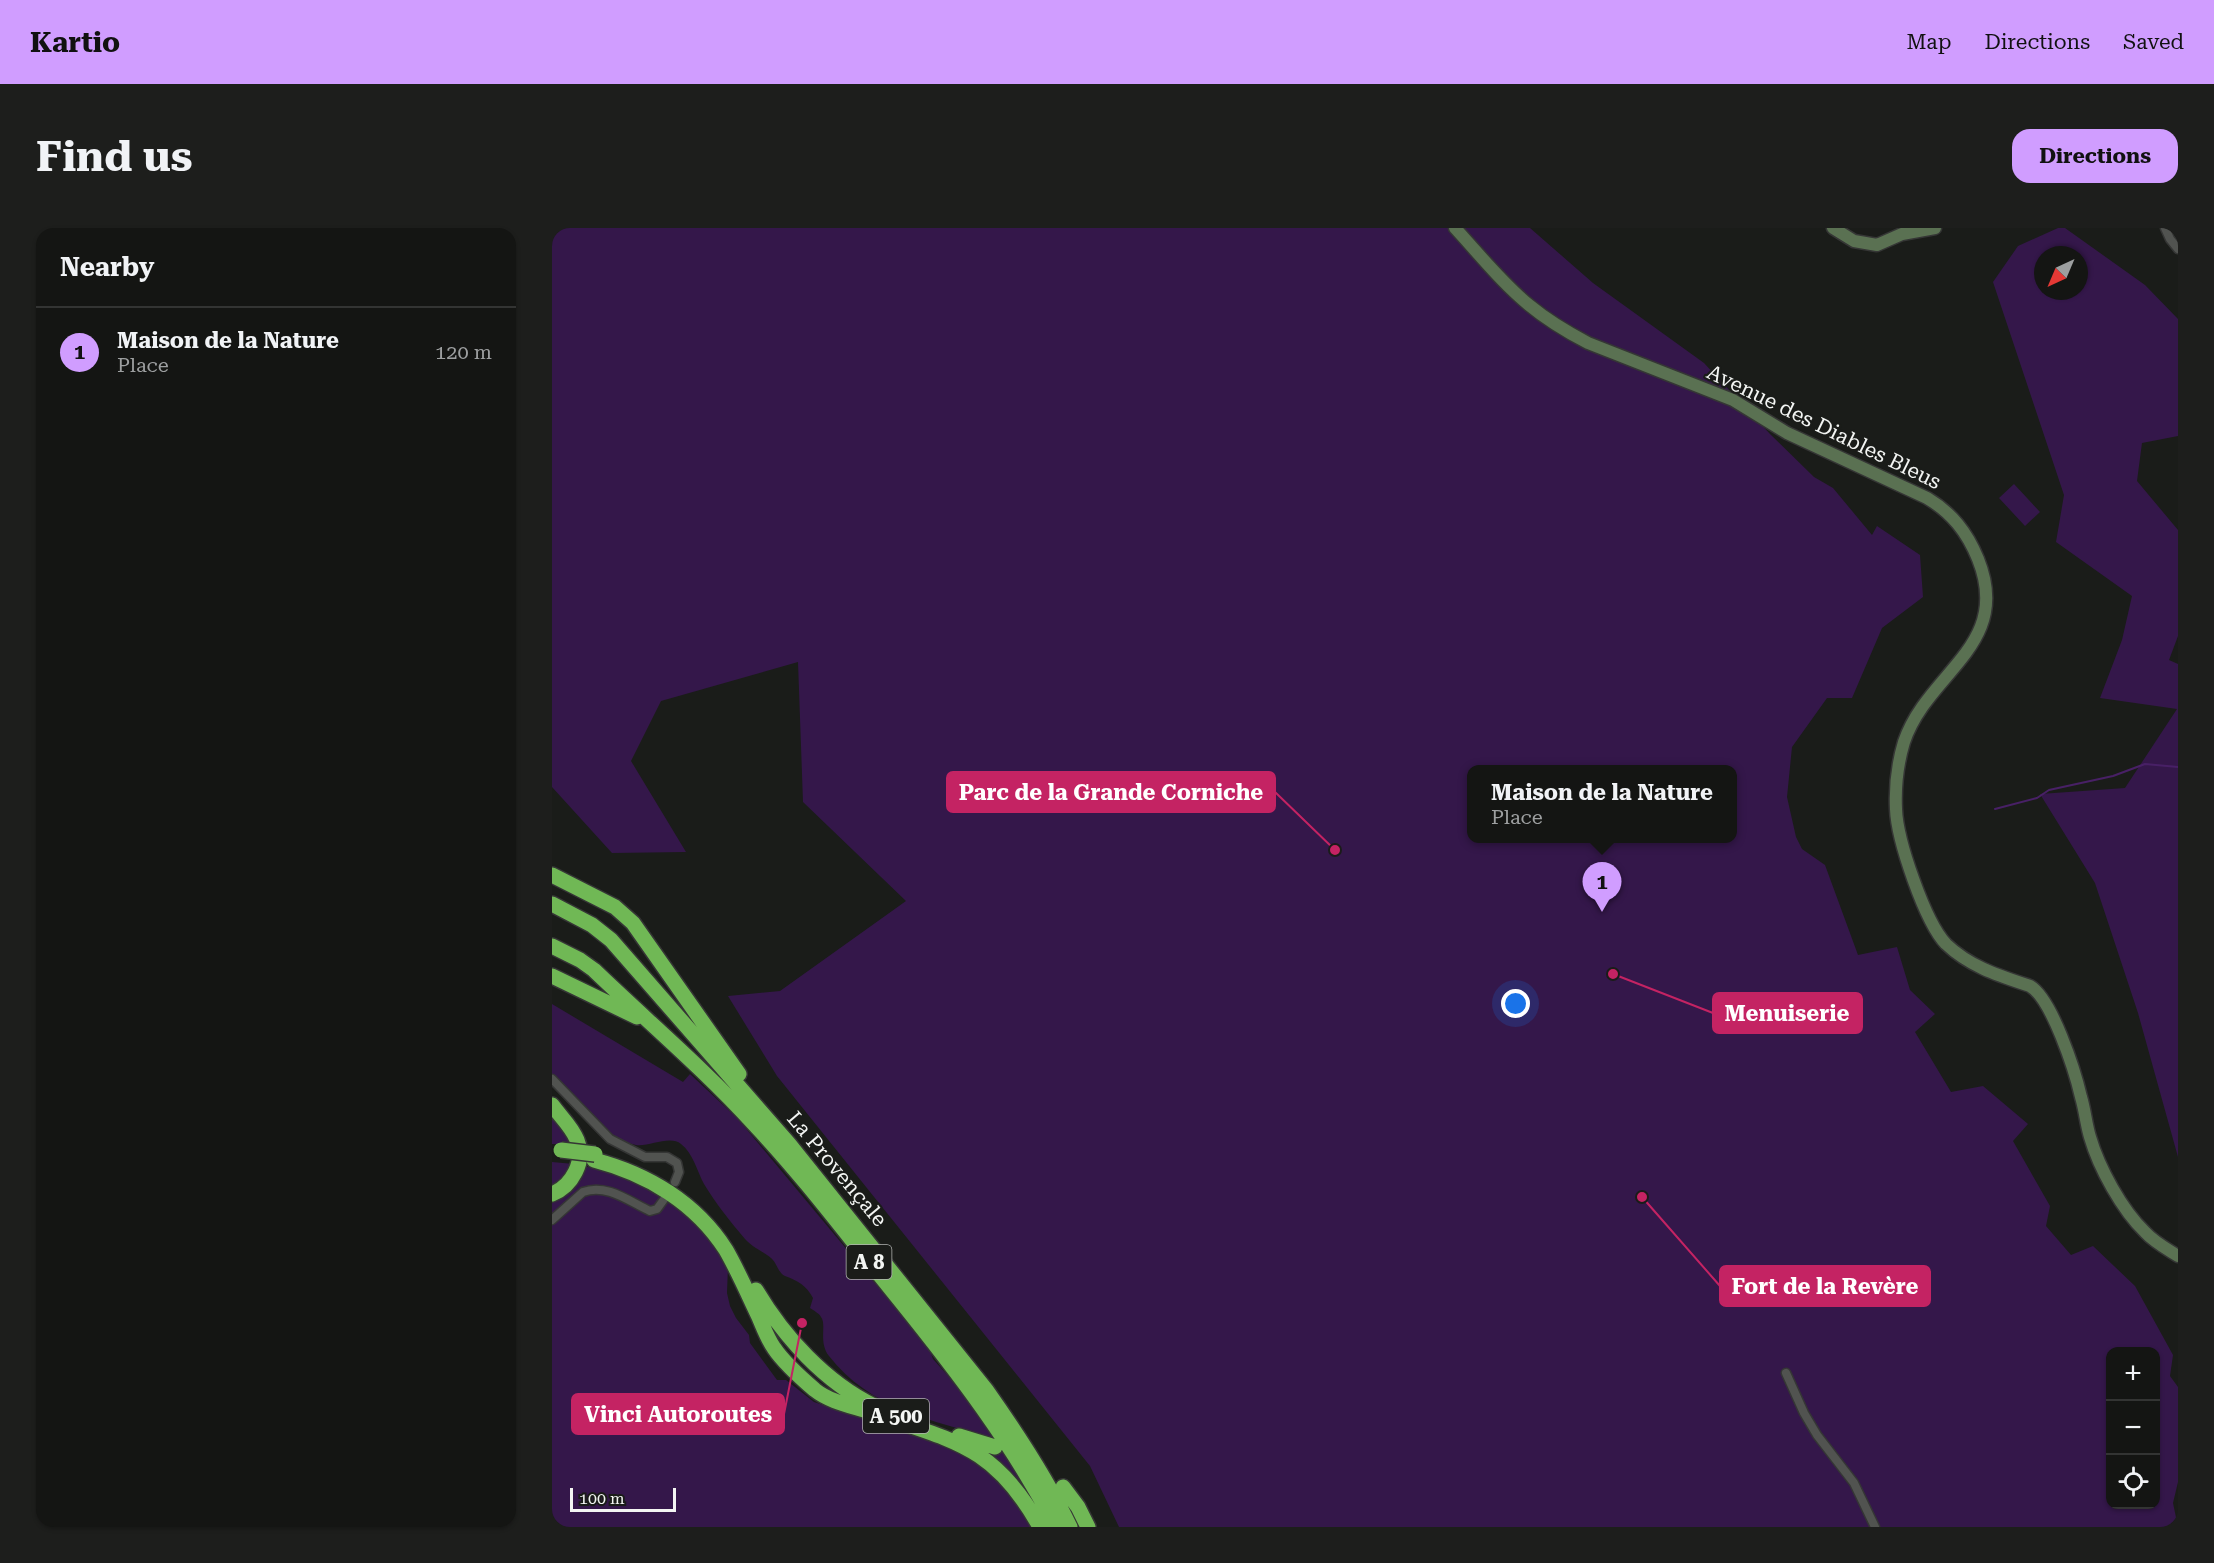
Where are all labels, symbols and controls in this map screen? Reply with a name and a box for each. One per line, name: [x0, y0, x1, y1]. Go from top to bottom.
text: Kartio: [30, 26, 120, 59]
text: Map: [1907, 30, 1951, 54]
text: Directions: [1984, 30, 2090, 54]
text: Saved: [2123, 30, 2184, 54]
button: Directions: [2012, 129, 2178, 183]
text: Find us: [36, 132, 193, 181]
north arrow: [2034, 246, 2088, 300]
text: Nearby: [60, 252, 154, 282]
text: Maison de la Nature: [117, 328, 339, 353]
text: 1: [74, 340, 85, 364]
text: 120 m: [435, 340, 492, 364]
text: Place: [117, 353, 169, 377]
street label: Avenue des Diables Bleus: [1703, 360, 1945, 494]
popup: [1467, 765, 1737, 843]
callout: Parc de la Grande Corniche: [947, 772, 1275, 812]
text: Parc de la Grande Corniche: [959, 780, 1263, 805]
text: Maison de la Nature: [1491, 780, 1713, 805]
text: Place: [1491, 805, 1543, 829]
pin: 1: [1582, 862, 1622, 912]
your location: [1501, 989, 1530, 1018]
callout: Menuiserie: [1713, 993, 1862, 1033]
text: Menuiserie: [1725, 1001, 1850, 1026]
street label: La Provençale: [782, 1107, 892, 1231]
road number: A 8: [846, 1245, 892, 1279]
callout: Fort de la Revère: [1720, 1266, 1930, 1306]
text: Fort de la Revère: [1732, 1274, 1919, 1299]
map controls: [2106, 1347, 2160, 1509]
button: +: [2106, 1347, 2160, 1401]
callout: Vinci Autoroutes: [572, 1394, 784, 1434]
road number: A 500: [863, 1399, 929, 1433]
button: −: [2106, 1401, 2160, 1455]
text: Vinci Autoroutes: [584, 1402, 772, 1427]
button: locate: [2106, 1455, 2160, 1509]
scale bar: [570, 1485, 676, 1512]
text: 100 m: [579, 1489, 625, 1508]

